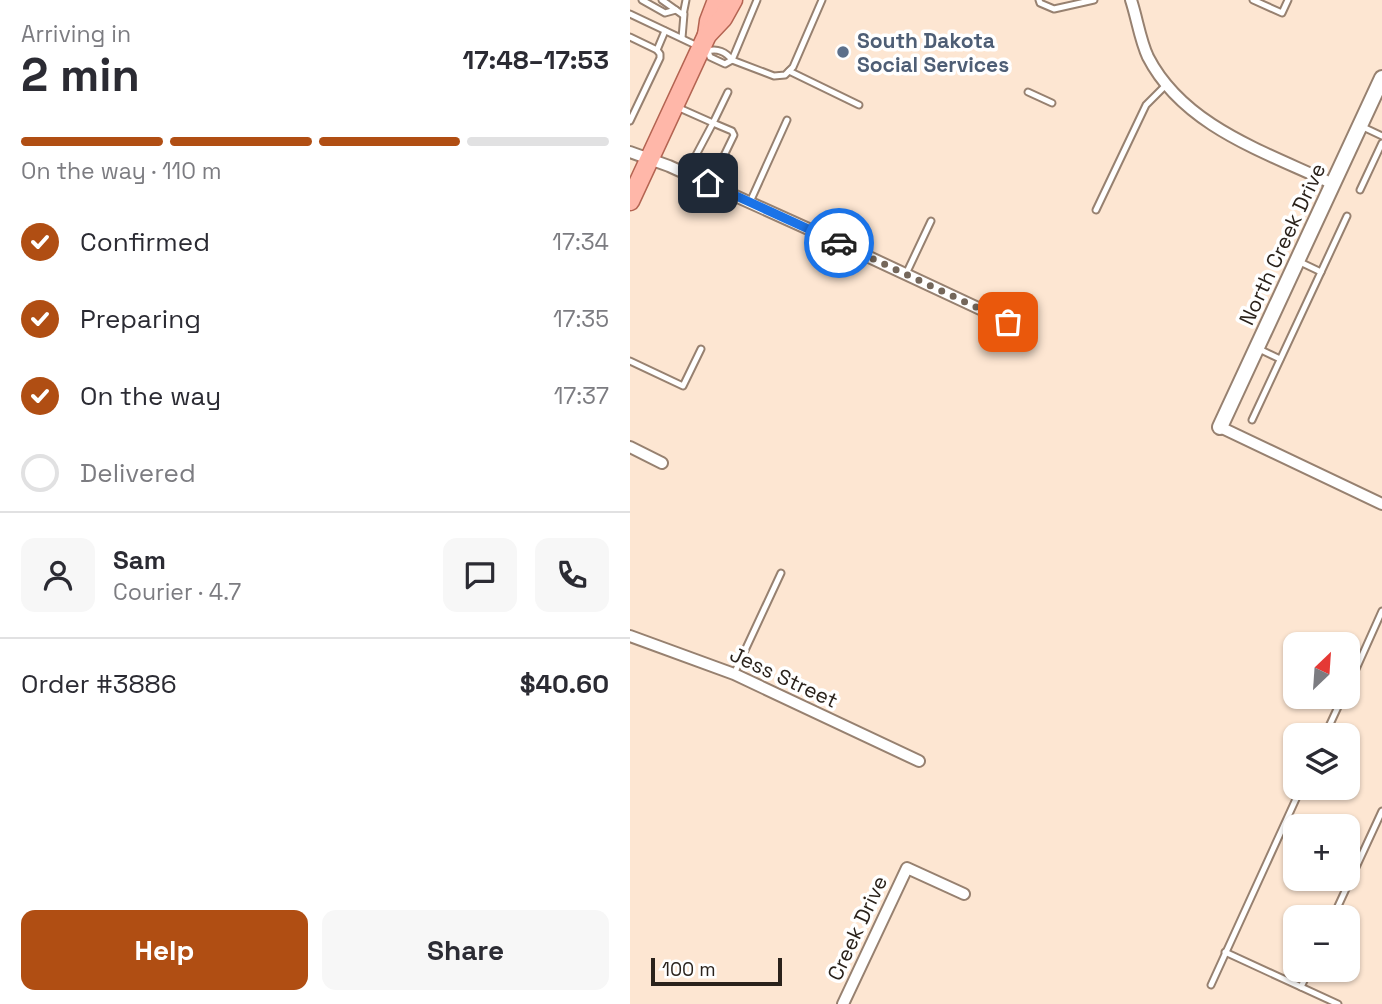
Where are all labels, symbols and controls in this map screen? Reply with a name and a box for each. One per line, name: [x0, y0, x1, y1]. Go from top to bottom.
text: Arriving in: [21, 19, 131, 49]
place label: South Dakota Social Services: [857, 27, 1009, 78]
text: 17:48–17:53: [462, 43, 609, 77]
marker: South Dakota Social Services: [835, 44, 851, 60]
text: 2 min: [21, 46, 140, 104]
pin: [678, 153, 738, 213]
text: On the way · 110 m: [21, 156, 222, 186]
street label: North Creek Drive: [1233, 159, 1331, 329]
icon: home: [689, 164, 727, 202]
courier: [804, 208, 874, 278]
icon: check: [21, 223, 59, 261]
icon: car: [820, 224, 858, 262]
text: Confirmed: [80, 225, 210, 259]
text: 17:34: [552, 227, 609, 257]
pin: [978, 292, 1038, 352]
icon: check: [21, 300, 59, 338]
text: Preparing: [80, 302, 201, 336]
icon: bag: [989, 303, 1027, 341]
text: 17:35: [553, 304, 609, 334]
icon: check: [21, 377, 59, 415]
text: On the way: [80, 379, 221, 413]
text: 17:37: [554, 381, 609, 411]
text: Delivered: [80, 456, 196, 490]
button: person: [21, 538, 95, 612]
button: chat: [443, 538, 517, 612]
button: phone: [535, 538, 609, 612]
text: Sam: [113, 543, 166, 577]
text: Courier · 4.7: [113, 577, 241, 607]
north arrow: [1283, 632, 1360, 709]
map controls: [1283, 632, 1360, 982]
street label: Jess Street: [726, 640, 842, 714]
text: Order #3886: [21, 667, 177, 701]
text: $40.60: [520, 667, 609, 701]
button: layers: [1283, 723, 1360, 800]
button: +: [1283, 814, 1360, 891]
street label: Creek Drive: [821, 871, 893, 985]
button: −: [1283, 905, 1360, 982]
button: Help: [21, 910, 308, 990]
button: Share: [322, 910, 609, 990]
scale bar: [651, 955, 782, 987]
text: 100 m: [662, 957, 716, 982]

